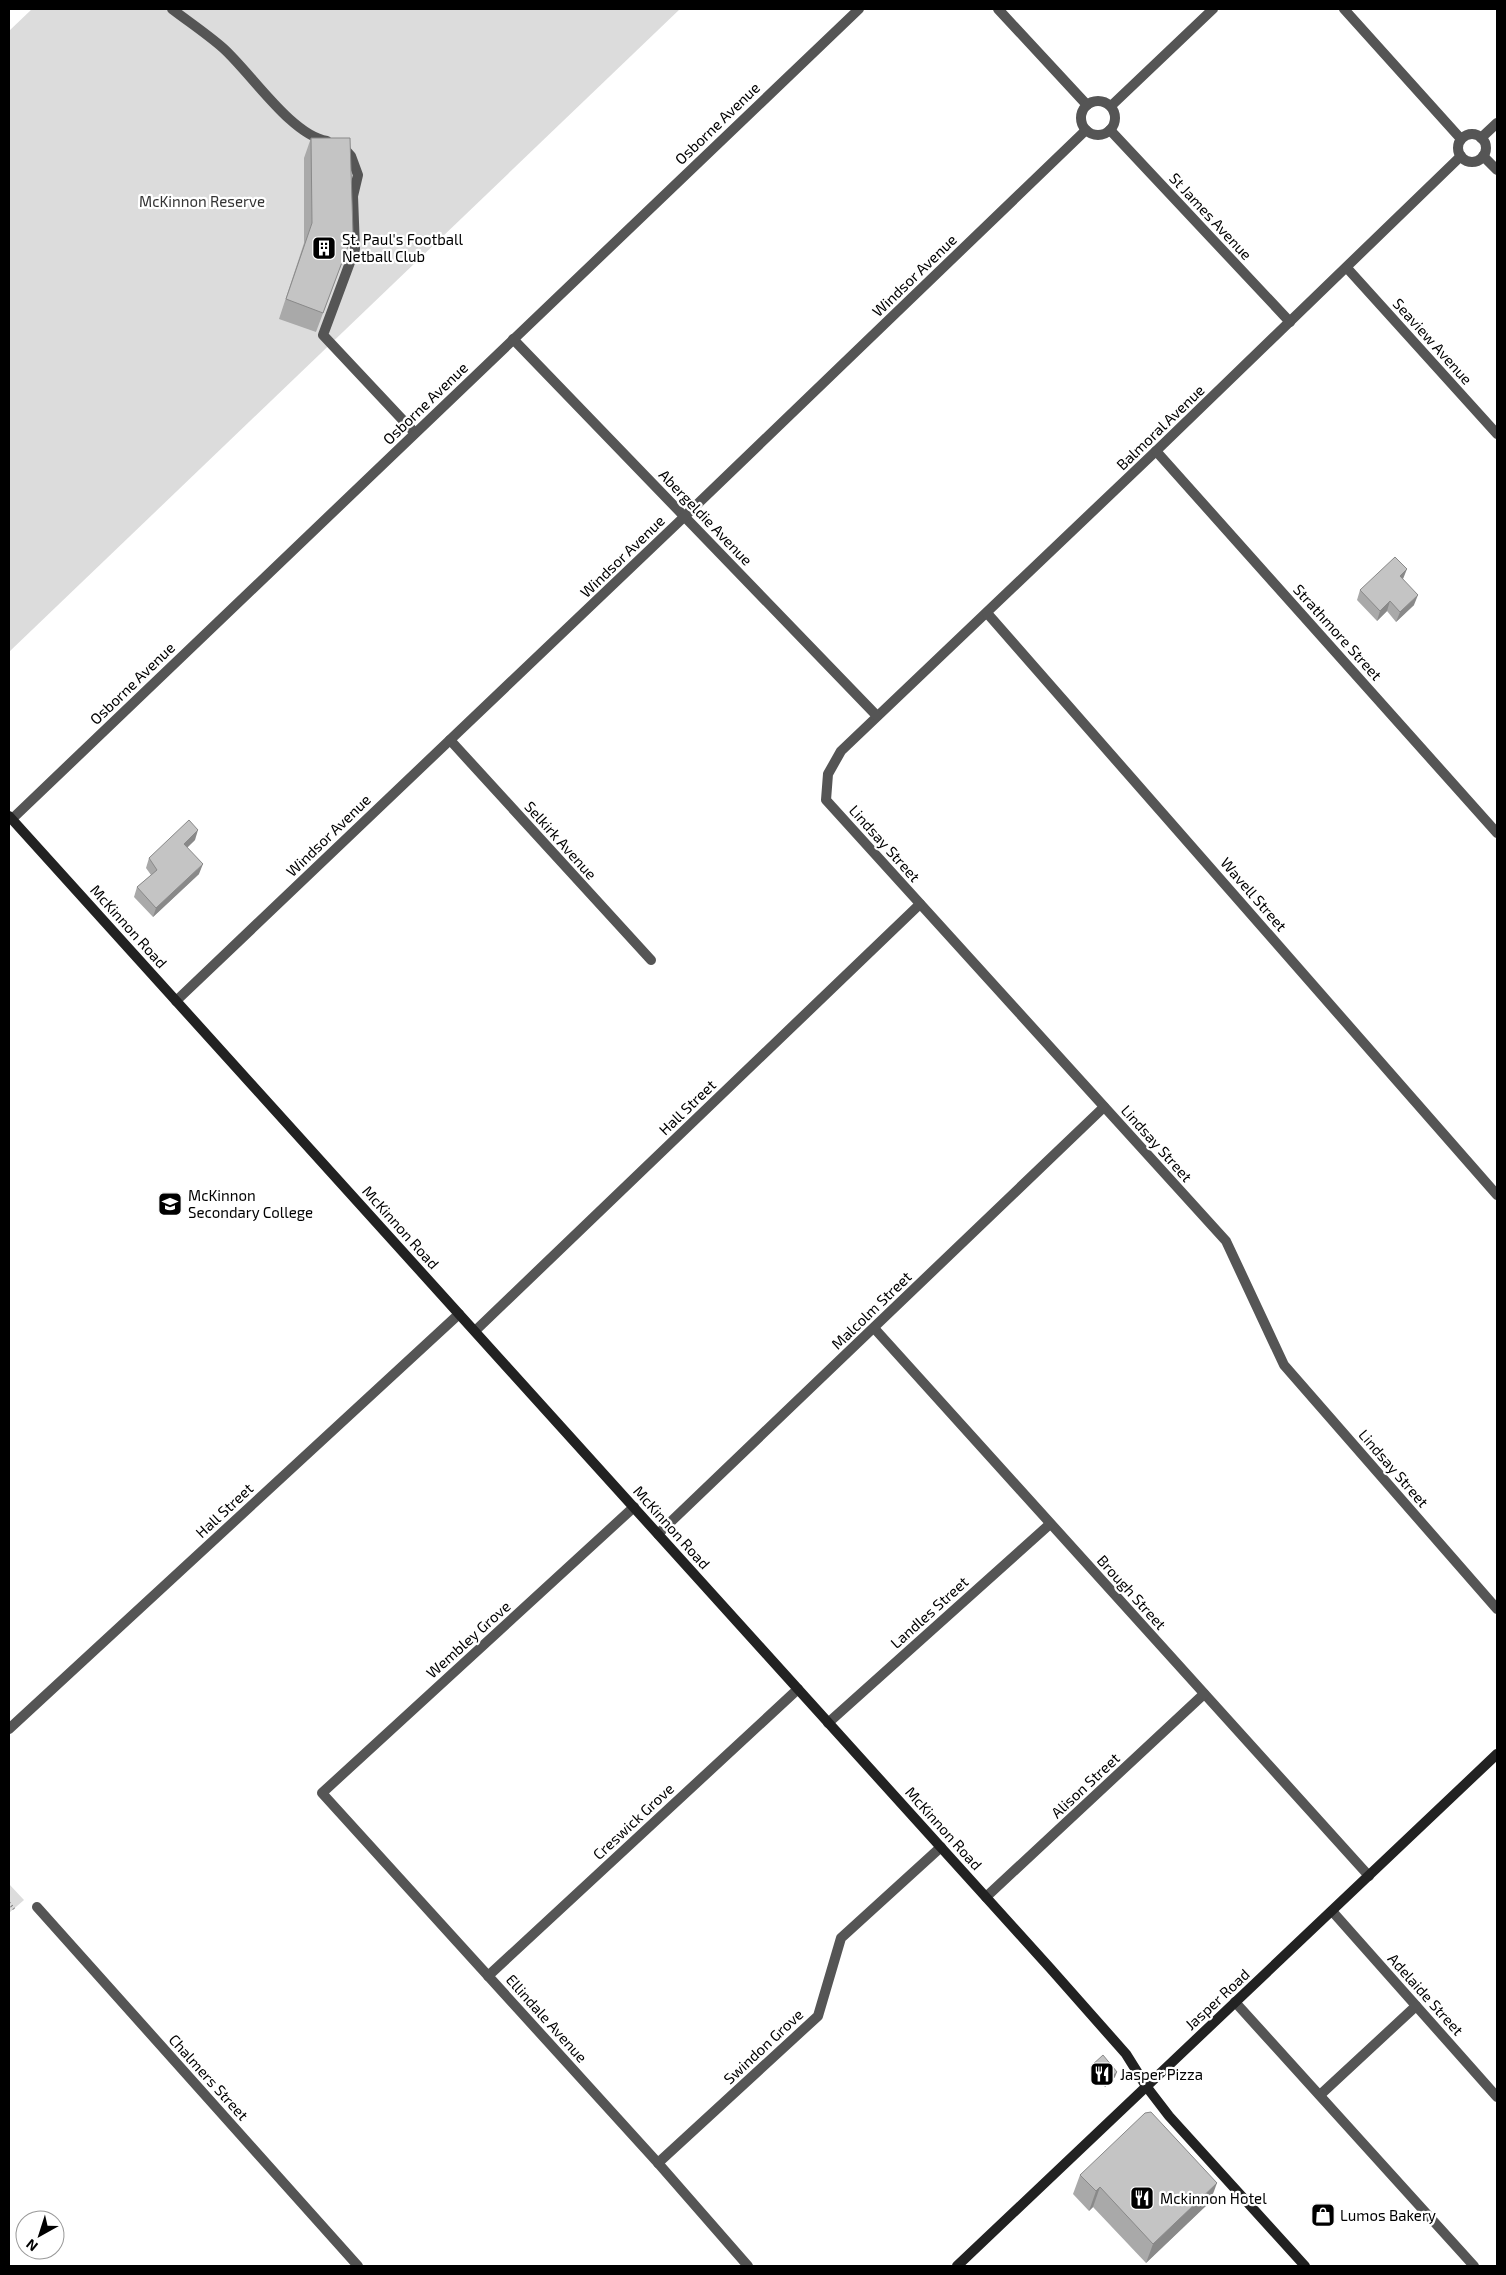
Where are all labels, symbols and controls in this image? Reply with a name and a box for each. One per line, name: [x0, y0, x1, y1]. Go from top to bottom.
street label: Osborne Avenue: [671, 78, 763, 168]
street label: St James Avenue: [1166, 169, 1256, 263]
park label: McKinnon Reserve: [139, 192, 265, 210]
place label: St. Paul's Football Netball Club: [342, 230, 463, 265]
street label: Windsor Avenue: [868, 230, 960, 320]
building icon: St. Paul's Football Netball Club: [311, 235, 337, 261]
street label: Seaview Avenue: [1390, 294, 1476, 388]
street label: Osborne Avenue: [379, 358, 471, 448]
street label: Balmoral Avenue: [1112, 381, 1208, 473]
street label: Abergeldie Avenue: [656, 465, 756, 569]
street label: Windsor Avenue: [576, 511, 668, 601]
street label: Strathmore Street: [1290, 580, 1386, 684]
street label: Osborne Avenue: [86, 638, 178, 728]
street label: Windsor Avenue: [282, 790, 374, 880]
street label: Selkirk Avenue: [521, 797, 601, 883]
street label: Lindsay Street: [846, 801, 924, 885]
street label: Wavell Street: [1217, 853, 1291, 935]
street label: McKinnon Road: [87, 881, 171, 971]
street label: Hall Street: [655, 1075, 719, 1138]
street label: Lindsay Street: [1118, 1101, 1196, 1185]
street label: McKinnon Road: [359, 1182, 443, 1272]
place label: McKinnon Secondary College: [188, 1186, 313, 1221]
school or university icon: McKinnon Secondary College: [157, 1191, 183, 1217]
street label: Malcolm Street: [827, 1267, 915, 1353]
street label: Lindsay Street: [1355, 1425, 1433, 1511]
street label: Hall Street: [192, 1479, 257, 1541]
street label: McKinnon Road: [630, 1482, 714, 1572]
street label: Brough Street: [1094, 1551, 1170, 1633]
street label: Landles Street: [886, 1572, 972, 1652]
street label: Wembley Grove: [422, 1597, 514, 1681]
street label: Alison Street: [1047, 1748, 1123, 1821]
street label: Creswick Grove: [589, 1779, 677, 1863]
street label: McKinnon Road: [902, 1783, 986, 1873]
street label: Adelaide Street: [1384, 1949, 1468, 2039]
street label: Jasper Road: [1181, 1965, 1253, 2033]
street label: Ellindale Avenue: [503, 1970, 591, 2066]
street label: Swindon Grove: [720, 2005, 806, 2087]
street label: Chalmers Street: [166, 2030, 253, 2124]
restaurant icon: Jasper Pizza: [1089, 2061, 1115, 2087]
place label: Jasper Pizza: [1120, 2065, 1203, 2083]
restaurant icon: Mckinnon Hotel: [1129, 2185, 1155, 2211]
place label: Mckinnon Hotel: [1160, 2189, 1267, 2207]
shop icon: Lumos Bakery: [1310, 2202, 1336, 2228]
place label: Lumos Bakery: [1340, 2206, 1436, 2224]
north arrow: [15, 2210, 65, 2260]
text: N: [22, 2236, 41, 2255]

